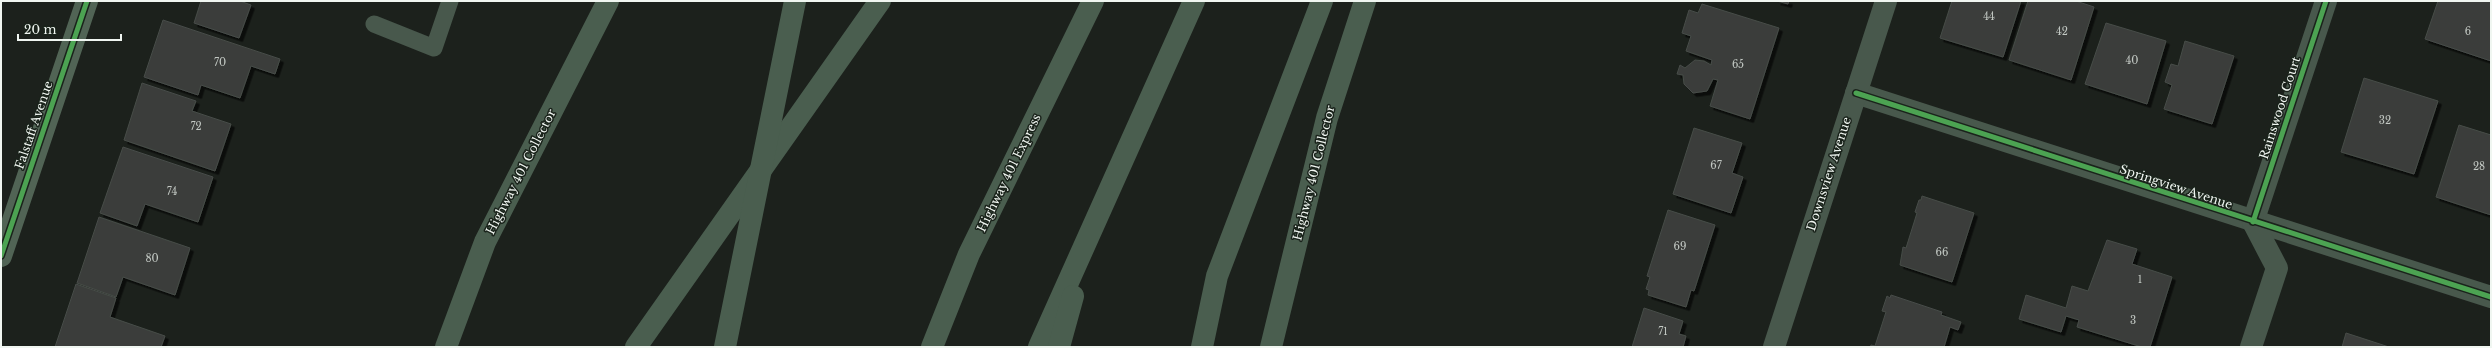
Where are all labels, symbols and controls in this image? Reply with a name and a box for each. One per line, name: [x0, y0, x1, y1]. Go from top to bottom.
house number: 44: [1983, 10, 1995, 23]
scale bar: [18, 16, 121, 42]
text: 20 m: [24, 22, 56, 37]
house number: 42: [2056, 25, 2068, 38]
house number: 6: [2465, 25, 2471, 38]
house number: 40: [2126, 54, 2139, 67]
street label: Rainswood Court: [2256, 54, 2303, 161]
house number: 70: [214, 56, 226, 69]
house number: 65: [1732, 58, 1744, 71]
street label: Falstaff Avenue: [11, 79, 56, 171]
street label: Highway 401 Collector: [1289, 104, 1338, 242]
street label: Highway 401 Collector: [482, 106, 559, 237]
street label: Highway 401 Express: [973, 111, 1044, 234]
house number: 32: [2379, 114, 2391, 127]
street label: Downsview Avenue: [1803, 115, 1854, 233]
house number: 72: [190, 120, 202, 133]
house number: 67: [1710, 159, 1723, 172]
house number: 28: [2473, 160, 2485, 173]
street label: Springview Avenue: [2118, 161, 2235, 212]
house number: 74: [167, 185, 177, 198]
house number: 69: [1674, 240, 1686, 253]
house number: 66: [1936, 246, 1948, 259]
house number: 80: [145, 252, 159, 265]
house number: 1: [2138, 273, 2142, 286]
house number: 3: [2130, 314, 2136, 327]
house number: 71: [1658, 325, 1668, 338]

